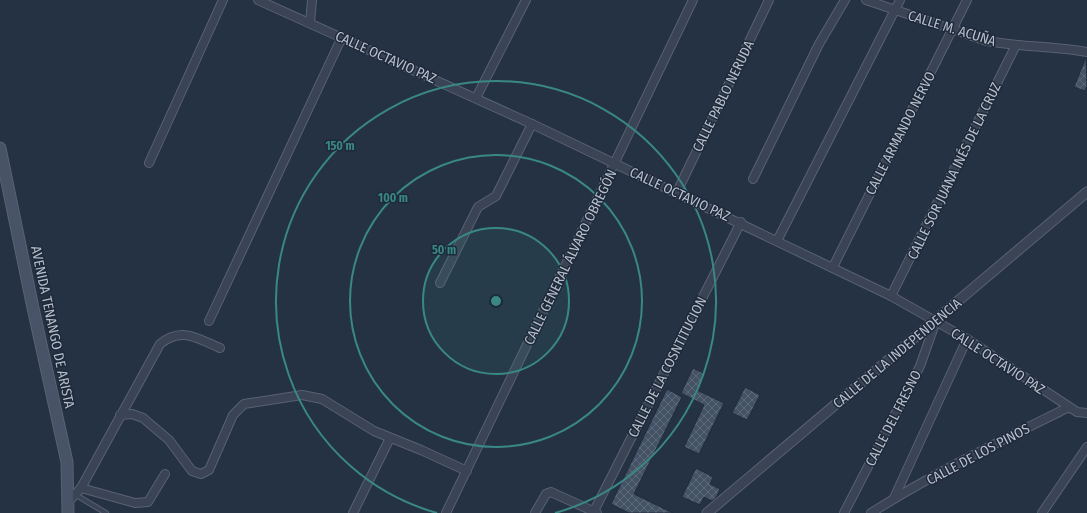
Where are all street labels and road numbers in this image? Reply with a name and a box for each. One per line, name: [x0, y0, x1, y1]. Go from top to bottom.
street label: CALLE M. ACUÑA: [906, 7, 999, 50]
street label: CALLE OCTAVIO PAZ: [333, 28, 439, 88]
street label: CALLE PABLO NERUDA: [689, 37, 758, 155]
street label: CALLE ARMANDO NERVO: [862, 69, 939, 198]
street label: CALLE SOR JUANA INÉS DE LA CRUZ: [903, 79, 1005, 263]
street label: CALLE OCTAVIO PAZ: [627, 164, 733, 225]
street label: CALLE GENERAL ÁLVARO OBREGÓN: [520, 166, 620, 348]
street label: AVENIDA TENANGO DE ARISTA: [27, 244, 78, 410]
street label: CALLE DE LA COSNTITUCION: [625, 294, 710, 440]
street label: CALLE DE LA INDEPENDENCIA: [830, 294, 965, 412]
street label: CALLE OCTAVIO PAZ: [947, 325, 1048, 398]
street label: CALLE DEL FRESNO: [862, 367, 925, 469]
street label: CALLE DE LOS PINOS: [924, 420, 1033, 489]

